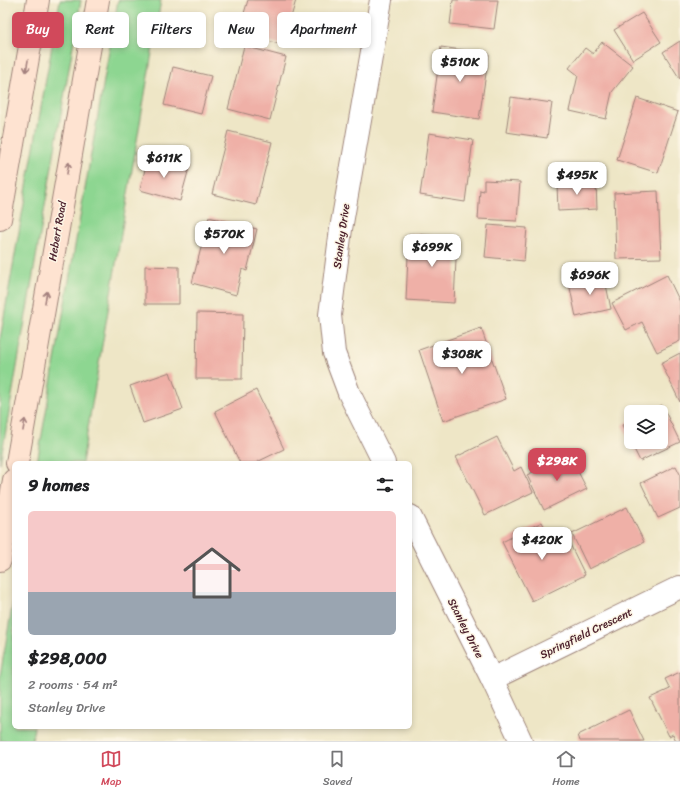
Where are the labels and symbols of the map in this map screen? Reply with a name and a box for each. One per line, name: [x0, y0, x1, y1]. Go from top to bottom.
pin: $510K: [432, 49, 488, 83]
one-way arrow: [22, 59, 30, 72]
pin: $611K: [136, 145, 192, 179]
one-way arrow: [65, 162, 73, 175]
pin: $495K: [549, 162, 605, 196]
street label: Hebert Road: [43, 199, 72, 262]
street label: Stanley Drive: [328, 202, 356, 270]
pin: $570K: [196, 221, 252, 255]
pin: $699K: [404, 234, 460, 268]
pin: $696K: [562, 262, 618, 296]
one-way arrow: [42, 290, 50, 303]
pin: $308K: [434, 341, 490, 375]
one-way arrow: [20, 418, 28, 431]
pin: $298K: [529, 448, 585, 482]
pin: $420K: [514, 527, 570, 561]
street label: Stanley Drive: [442, 595, 489, 662]
street label: Springfield Crescent: [537, 603, 636, 664]

